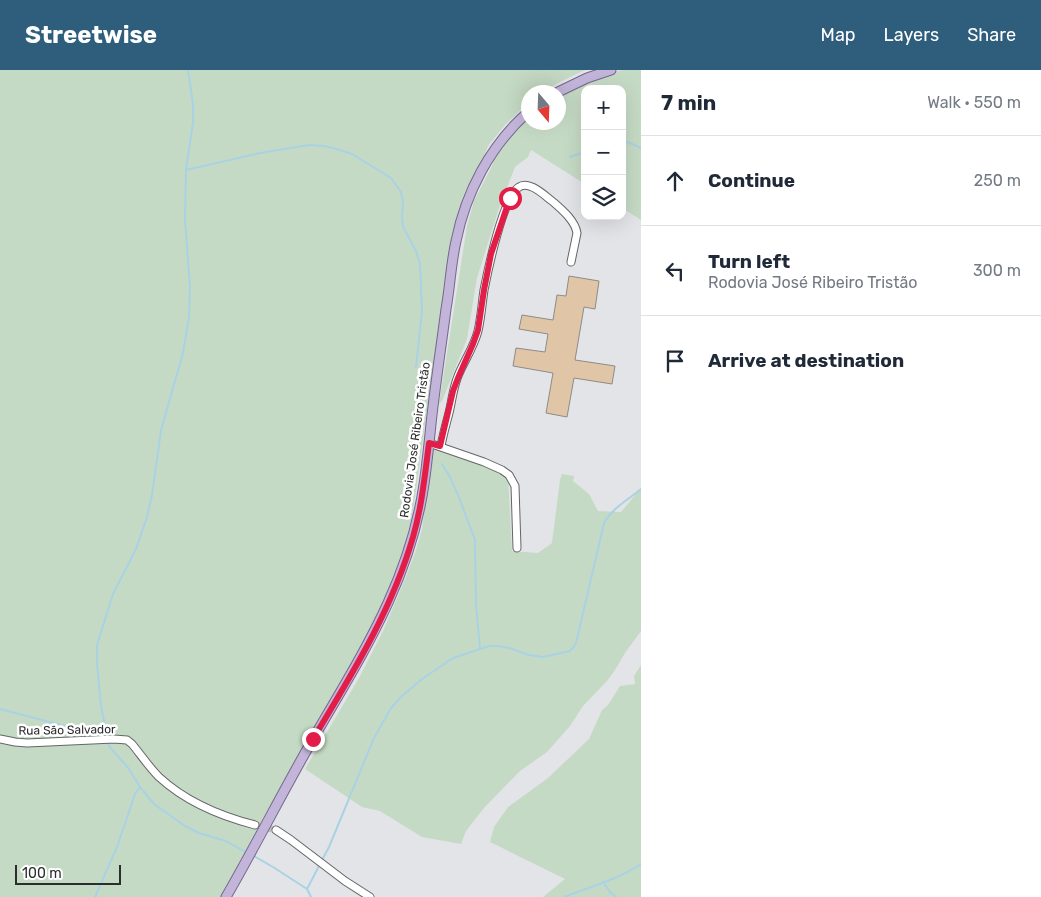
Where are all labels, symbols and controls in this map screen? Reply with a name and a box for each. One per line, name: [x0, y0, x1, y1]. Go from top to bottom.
text: Streetwise: [25, 21, 157, 49]
text: Map: [821, 24, 856, 46]
text: Layers: [884, 24, 939, 46]
text: Share: [967, 24, 1016, 46]
north arrow: [521, 85, 566, 130]
map controls: [581, 85, 626, 220]
button: +: [581, 85, 626, 130]
text: 7 min: [661, 90, 716, 115]
text: Walk · 550 m: [927, 93, 1021, 112]
button: −: [581, 130, 626, 175]
icon: ahead: [661, 167, 689, 195]
text: Continue: [708, 169, 795, 192]
text: 250 m: [974, 171, 1021, 190]
button: layers: [581, 175, 626, 220]
route start: [499, 187, 522, 210]
text: Turn left: [708, 250, 790, 273]
icon: left: [661, 257, 689, 285]
text: 300 m: [973, 261, 1021, 280]
text: Rodovia José Ribeiro Tristão: [708, 273, 918, 292]
icon: arrive: [661, 347, 689, 375]
text: Arrive at destination: [708, 349, 904, 372]
street label: Rodovia José Ribeiro Tristão: [397, 361, 433, 519]
street label: Rua São Salvador: [18, 722, 116, 738]
route end: [302, 728, 325, 751]
scale bar: [15, 862, 121, 885]
text: 100 m: [22, 865, 62, 882]

